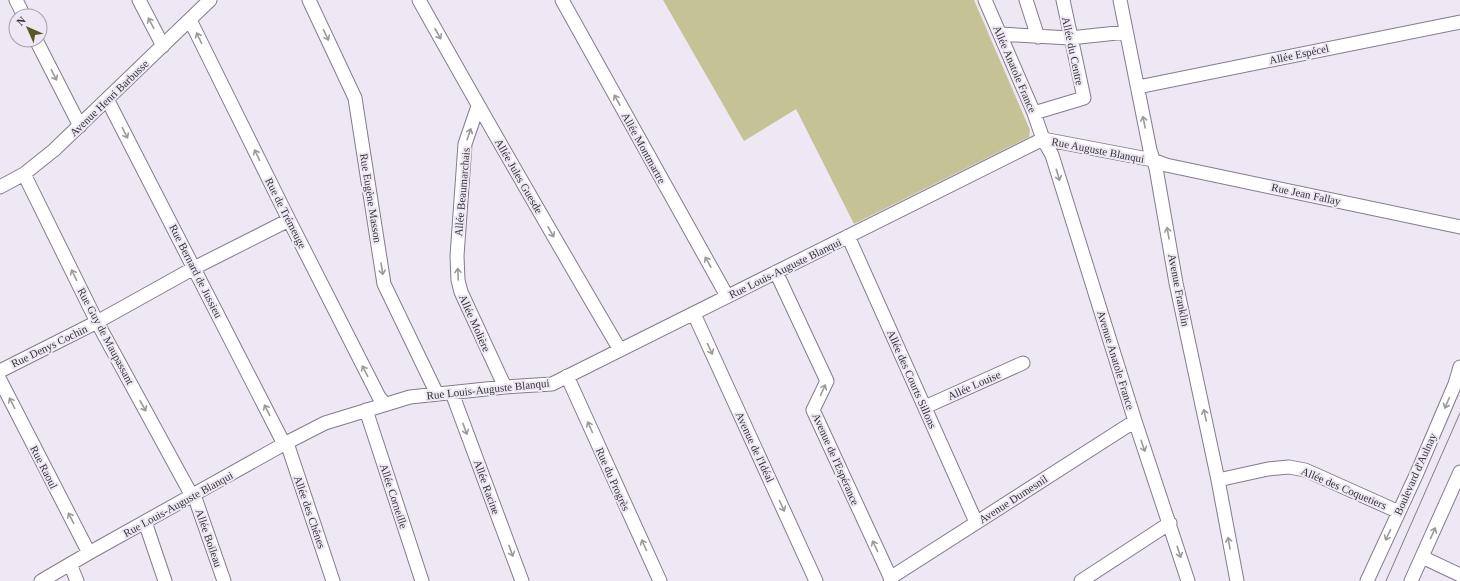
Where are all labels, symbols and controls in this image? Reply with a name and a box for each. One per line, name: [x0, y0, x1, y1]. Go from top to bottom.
north arrow: [8, 8, 48, 48]
text: N: [14, 14, 28, 28]
street label: Allée du Centre: [1060, 16, 1086, 86]
one-way arrow: [147, 17, 155, 29]
street label: Allée Anatole France: [991, 24, 1039, 114]
one-way arrow: [435, 28, 443, 40]
one-way arrow: [323, 29, 330, 41]
one-way arrow: [195, 32, 202, 44]
street label: Allée Espécel: [1268, 42, 1330, 66]
street label: Avenue Henri Barbusse: [67, 57, 151, 139]
one-way arrow: [51, 69, 58, 81]
one-way arrow: [613, 94, 621, 106]
street label: Allée Montmartre: [620, 110, 668, 186]
one-way arrow: [1140, 116, 1148, 129]
one-way arrow: [122, 127, 129, 139]
one-way arrow: [466, 127, 473, 140]
street label: Rue Auguste Blanqui: [1051, 135, 1145, 165]
street label: Allée Jules Guesde: [493, 136, 545, 216]
street label: Allée Beaumarchais: [452, 147, 472, 237]
one-way arrow: [252, 149, 260, 161]
street label: Rue Eugène Masson: [358, 152, 384, 244]
one-way arrow: [1055, 168, 1063, 180]
street label: Rue de Trémeuge: [263, 176, 309, 250]
street label: Rue Jean Fallay: [1270, 181, 1342, 207]
street label: Rue Bernard de Jussieu: [167, 222, 225, 320]
one-way arrow: [548, 226, 556, 238]
one-way arrow: [1163, 227, 1171, 240]
street label: Rue Louis-Auguste Blanqui: [727, 236, 843, 300]
street label: Avenue Franklin: [1166, 253, 1192, 328]
one-way arrow: [704, 256, 712, 268]
one-way arrow: [378, 262, 386, 275]
one-way arrow: [455, 268, 462, 281]
one-way arrow: [70, 269, 77, 281]
street label: Rue Guy de Maupassant: [75, 286, 137, 386]
street label: Allée Molière: [457, 293, 493, 354]
street label: Avenue Anatole France: [1095, 309, 1137, 411]
street label: Rue Denys Cochin: [9, 322, 89, 370]
street label: Allée des Courts Sillons: [885, 328, 939, 430]
one-way arrow: [707, 343, 714, 355]
one-way arrow: [361, 365, 369, 377]
street label: Allée Louise: [946, 368, 1002, 402]
street label: Rue Louis-Auguste Blanqui: [426, 377, 550, 401]
one-way arrow: [820, 384, 827, 396]
one-way arrow: [7, 397, 15, 409]
one-way arrow: [1442, 397, 1450, 409]
one-way arrow: [140, 400, 147, 412]
one-way arrow: [262, 404, 270, 416]
one-way arrow: [1200, 409, 1208, 422]
street label: Avenue de l'Idéal: [733, 410, 777, 484]
street label: Avenue de l'Espérance: [810, 411, 862, 507]
one-way arrow: [586, 422, 593, 434]
one-way arrow: [462, 423, 470, 435]
street label: Boulevard d'Aulnay: [1392, 431, 1439, 517]
one-way arrow: [1140, 439, 1148, 451]
street label: Rue Raoul: [28, 443, 60, 491]
street label: Rue du Progrès: [594, 446, 632, 512]
street label: Allée Racine: [472, 458, 502, 516]
street label: Allée Corneille: [378, 462, 410, 530]
street label: Allée des Coquetiers: [1299, 465, 1389, 511]
street label: Rue Louis-Auguste Blanqui: [121, 469, 235, 539]
street label: Avenue Dumesnil: [977, 472, 1049, 526]
street label: Allée des Chênes: [292, 474, 328, 550]
one-way arrow: [779, 499, 786, 511]
street label: Allée Boileau: [193, 507, 225, 569]
one-way arrow: [67, 512, 74, 524]
one-way arrow: [1430, 527, 1437, 539]
one-way arrow: [1384, 528, 1391, 540]
one-way arrow: [1225, 537, 1233, 550]
one-way arrow: [640, 540, 647, 552]
one-way arrow: [871, 540, 878, 552]
one-way arrow: [507, 545, 515, 557]
one-way arrow: [1176, 545, 1183, 558]

